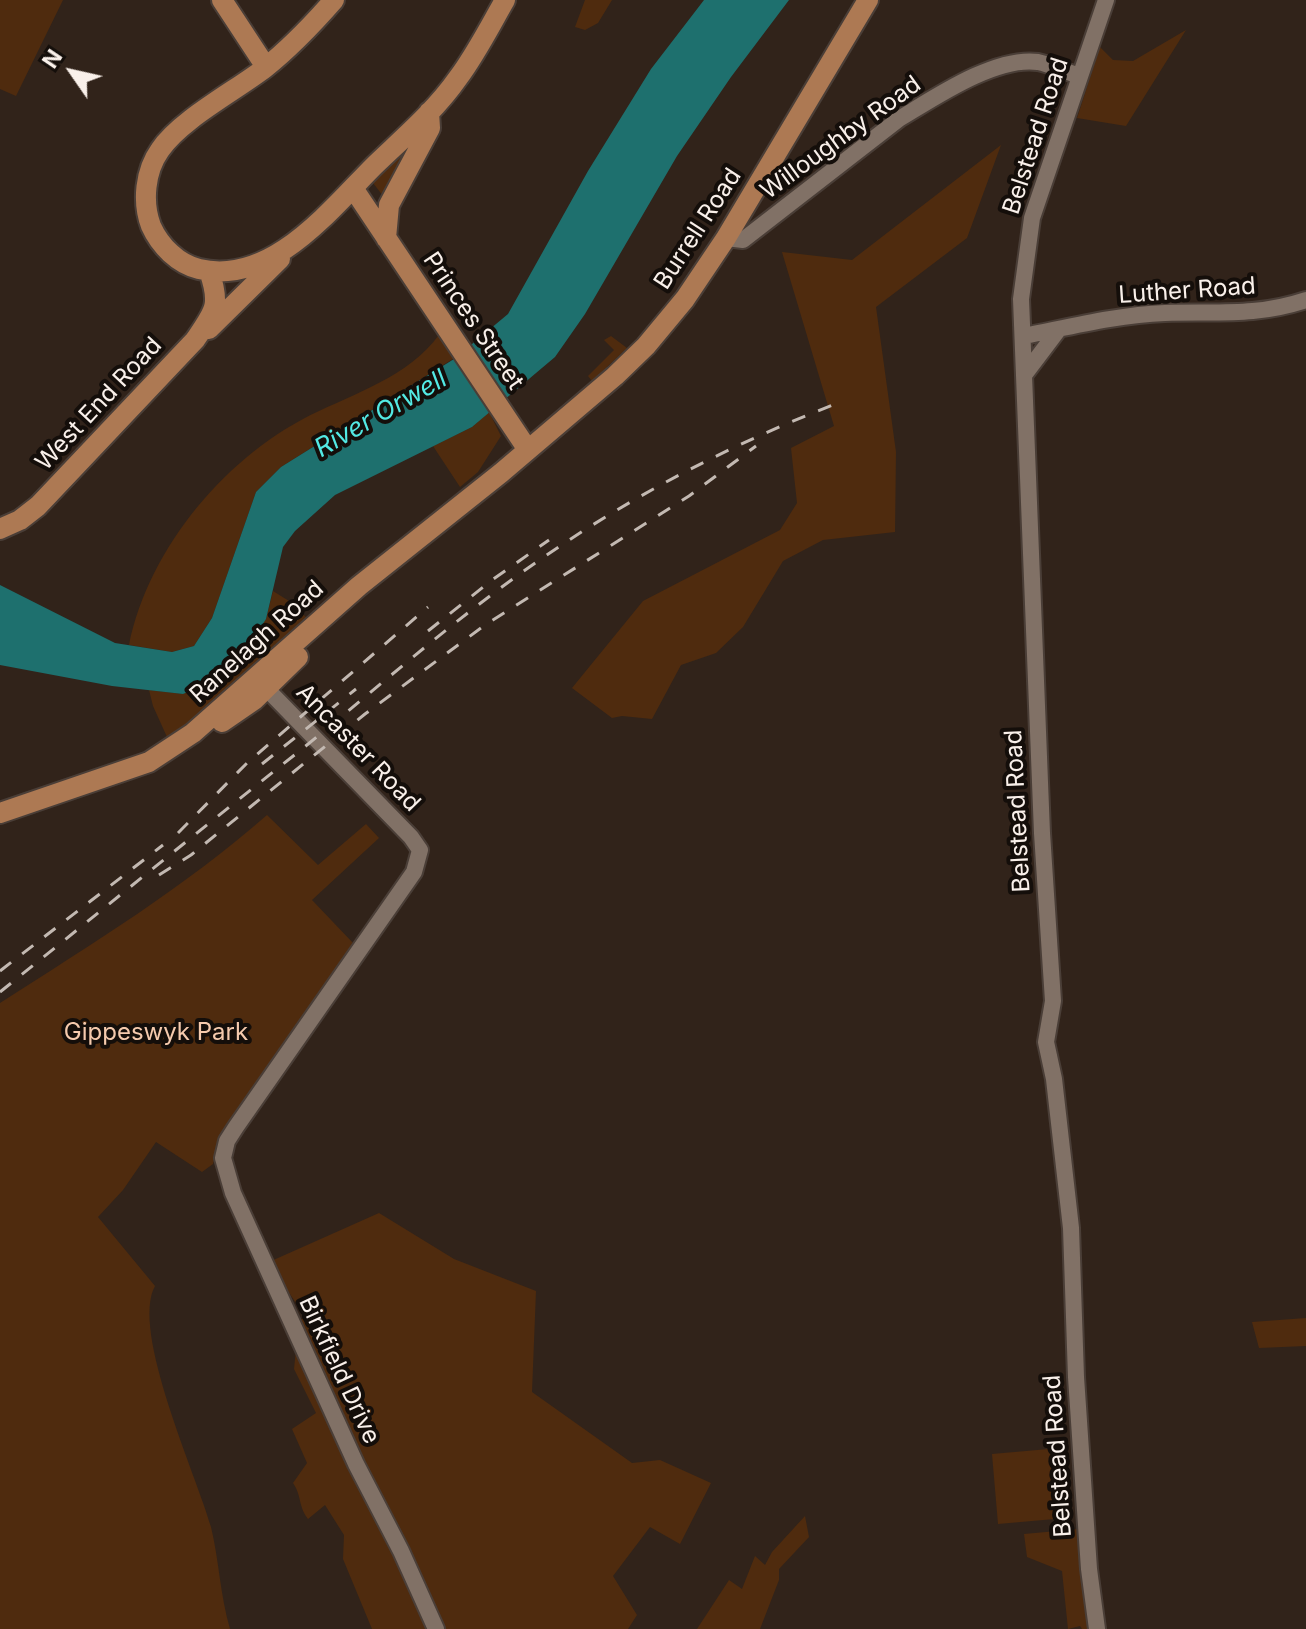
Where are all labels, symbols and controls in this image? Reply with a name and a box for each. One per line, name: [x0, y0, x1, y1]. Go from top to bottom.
north arrow: [32, 32, 112, 112]
text: N: [37, 44, 68, 73]
street label: Belstead Road: [997, 54, 1075, 218]
street label: Willoughby Road: [755, 70, 927, 206]
street label: Burrell Road: [648, 163, 748, 295]
street label: Princes Street: [416, 247, 530, 395]
street label: Luther Road: [1117, 272, 1257, 310]
street label: West End Road: [30, 331, 168, 477]
water label: River Orwell: [309, 364, 453, 464]
street label: Ranelagh Road: [184, 574, 330, 710]
street label: Ancaster Road: [290, 678, 426, 818]
street label: Belstead Road: [999, 729, 1037, 893]
park label: Gippeswyk Park: [64, 1019, 248, 1047]
street label: Birkfield Drive: [292, 1292, 386, 1448]
street label: Belstead Road: [1038, 1374, 1078, 1538]

